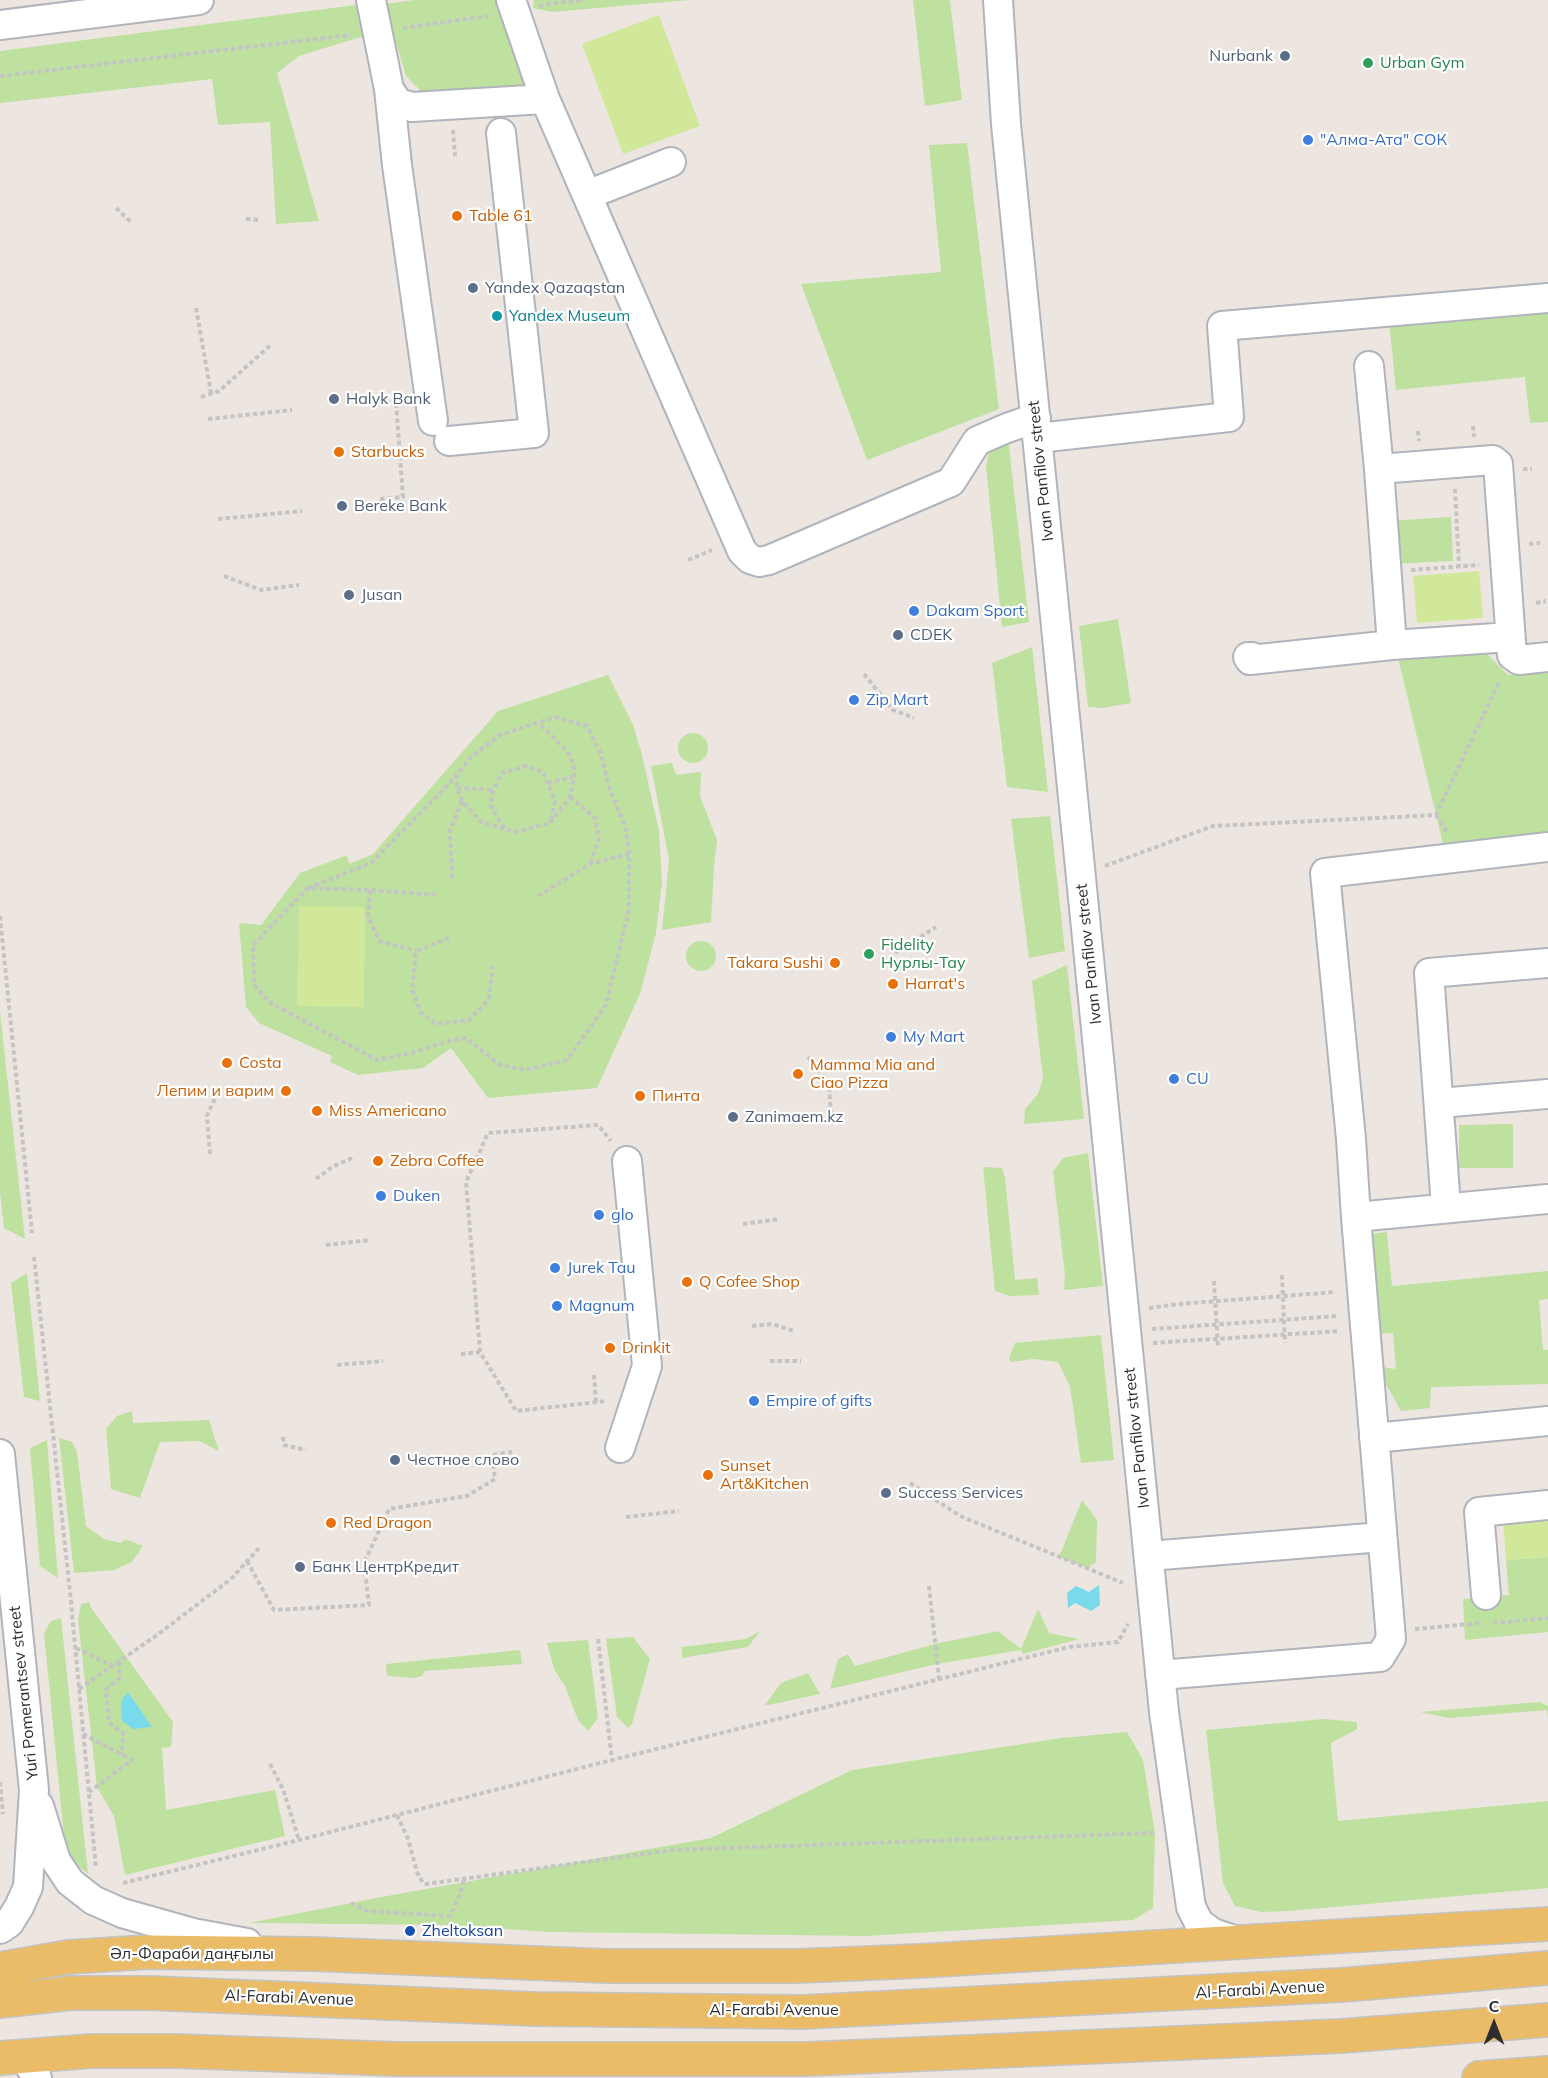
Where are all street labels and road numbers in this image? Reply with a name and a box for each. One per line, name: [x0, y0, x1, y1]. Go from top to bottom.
street label: Ivan Panfilov street: [1024, 400, 1058, 542]
street label: Ivan Panfilov street: [1072, 883, 1106, 1025]
street label: Ivan Panfilov street: [1120, 1367, 1154, 1509]
street label: Yuri Pomerantsev street: [5, 1605, 43, 1781]
street label: Әл-Фараби даңғылы: [110, 1944, 274, 1964]
street label: Al-Farabi Avenue: [1195, 1977, 1325, 2003]
street label: Al-Farabi Avenue: [224, 1986, 354, 2010]
street label: Al-Farabi Avenue: [709, 2000, 839, 2020]

